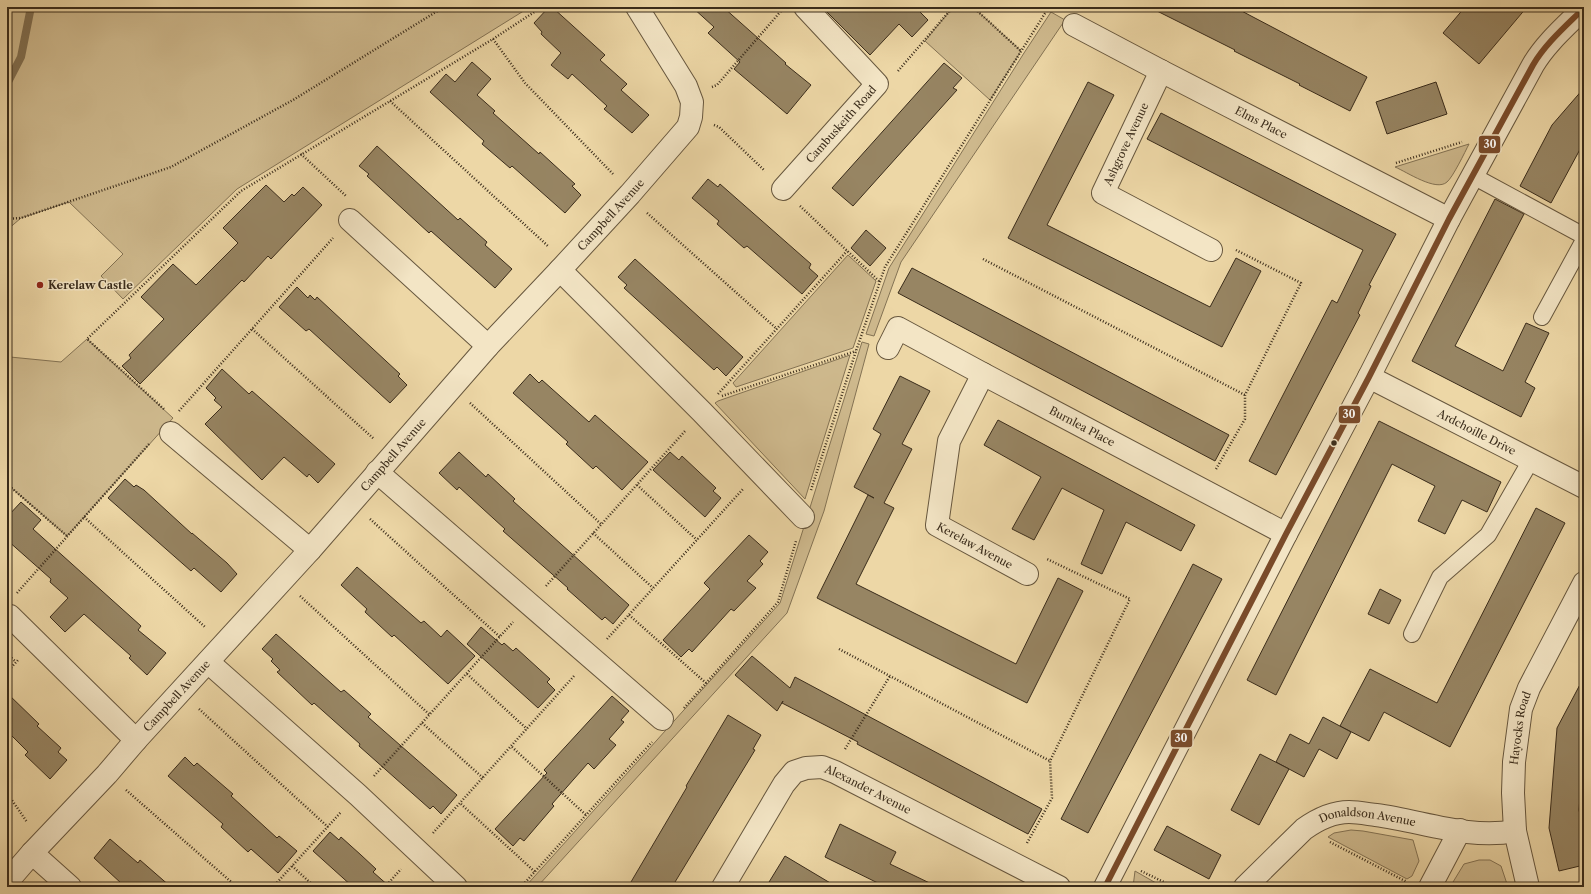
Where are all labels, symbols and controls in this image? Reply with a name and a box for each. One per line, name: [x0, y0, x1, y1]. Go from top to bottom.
street label: Cambuskeith Road: [803, 82, 880, 166]
street label: Ashgrove Avenue: [1100, 100, 1151, 189]
street label: Elms Place: [1233, 103, 1290, 142]
line badge: 30: [1478, 135, 1501, 154]
text: 30: [1483, 137, 1497, 151]
street label: Campbell Avenue: [574, 176, 647, 254]
place label: Kerelaw Castle: [48, 278, 133, 292]
marker: Kerelaw Castle: [35, 280, 45, 290]
street label: Burnlea Place: [1047, 403, 1117, 449]
line badge: 30: [1338, 405, 1361, 424]
street label: Ardchoille Drive: [1434, 406, 1518, 458]
text: 30: [1342, 407, 1356, 421]
street label: Campbell Avenue: [357, 415, 429, 494]
unlabelled marker: [1329, 438, 1339, 448]
street label: Kerelaw Avenue: [934, 519, 1015, 572]
street label: Campbell Avenue: [140, 657, 213, 734]
street label: Hayocks Road: [1507, 689, 1534, 766]
line badge: 30: [1170, 729, 1193, 748]
text: 30: [1174, 731, 1188, 745]
street label: Alexander Avenue: [822, 761, 914, 817]
street label: Donaldson Avenue: [1316, 805, 1417, 829]

